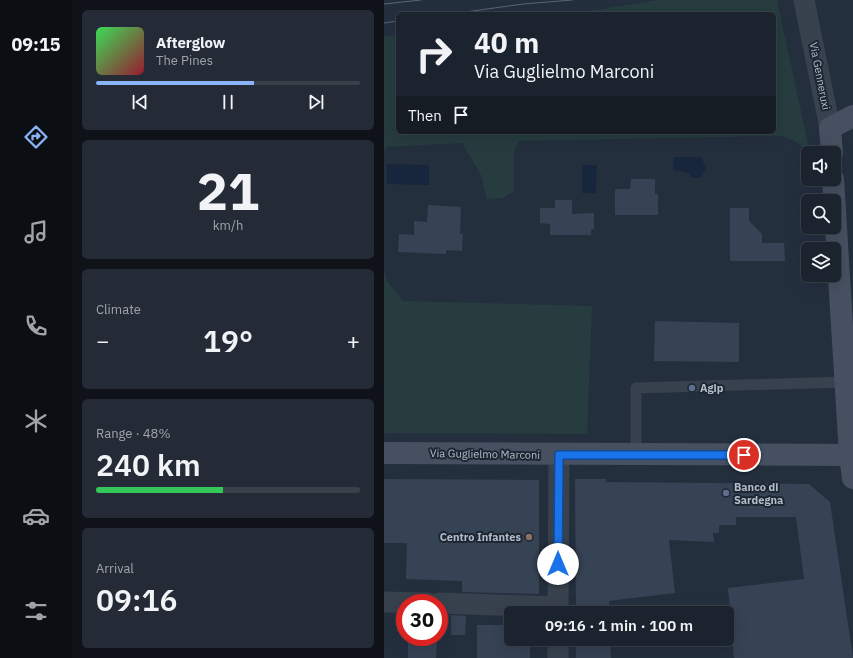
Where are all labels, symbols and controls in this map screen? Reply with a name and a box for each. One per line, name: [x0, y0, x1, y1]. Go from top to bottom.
text: 40 m: [474, 24, 539, 61]
icon: right: [408, 28, 460, 80]
text: 09:15: [11, 33, 61, 56]
text: Afterglow: [156, 33, 225, 52]
street label: Via Genneruxi: [807, 41, 833, 111]
text: The Pines: [156, 52, 213, 69]
text: Via Guglielmo Marconi: [474, 60, 654, 83]
icon: previous: [129, 91, 151, 113]
icon: pause: [217, 91, 239, 113]
icon: next: [305, 91, 327, 113]
icon: arrive: [450, 104, 472, 126]
text: Then: [408, 106, 442, 125]
icon: directions: [22, 123, 50, 151]
map controls: [801, 146, 841, 282]
button: sound: [801, 146, 841, 186]
text: 21: [197, 157, 259, 224]
button: search: [801, 194, 841, 234]
text: km/h: [213, 217, 243, 234]
icon: music: [22, 218, 50, 246]
button: layers: [801, 242, 841, 282]
text: Climate: [96, 301, 141, 318]
icon: phone: [22, 312, 50, 340]
text: 19°: [203, 321, 253, 360]
text: −: [96, 326, 109, 355]
text: +: [347, 326, 360, 355]
place label: Agip: [700, 381, 724, 395]
marker: Agip: [687, 383, 697, 393]
icon: climate: [22, 407, 50, 435]
text: Range · 48%: [96, 425, 170, 442]
pin: [727, 438, 761, 472]
icon: arrive: [733, 444, 755, 466]
text: 240 km: [96, 445, 201, 484]
street label: Via Guglielmo Marconi: [430, 446, 540, 462]
place label: Banco di Sardegna: [734, 480, 783, 507]
marker: Banco di Sardegna: [721, 488, 731, 498]
icon: car: [22, 502, 50, 530]
place label: Centro Infantes: [440, 530, 521, 544]
marker: Centro Infantes: [524, 532, 534, 542]
position arrow: [537, 543, 579, 585]
text: Arrival: [96, 560, 134, 577]
text: 09:16: [96, 580, 178, 619]
speed limit sign: 30: [396, 594, 448, 646]
icon: filters: [22, 597, 50, 625]
text: 09:16 · 1 min · 100 m: [545, 616, 693, 635]

